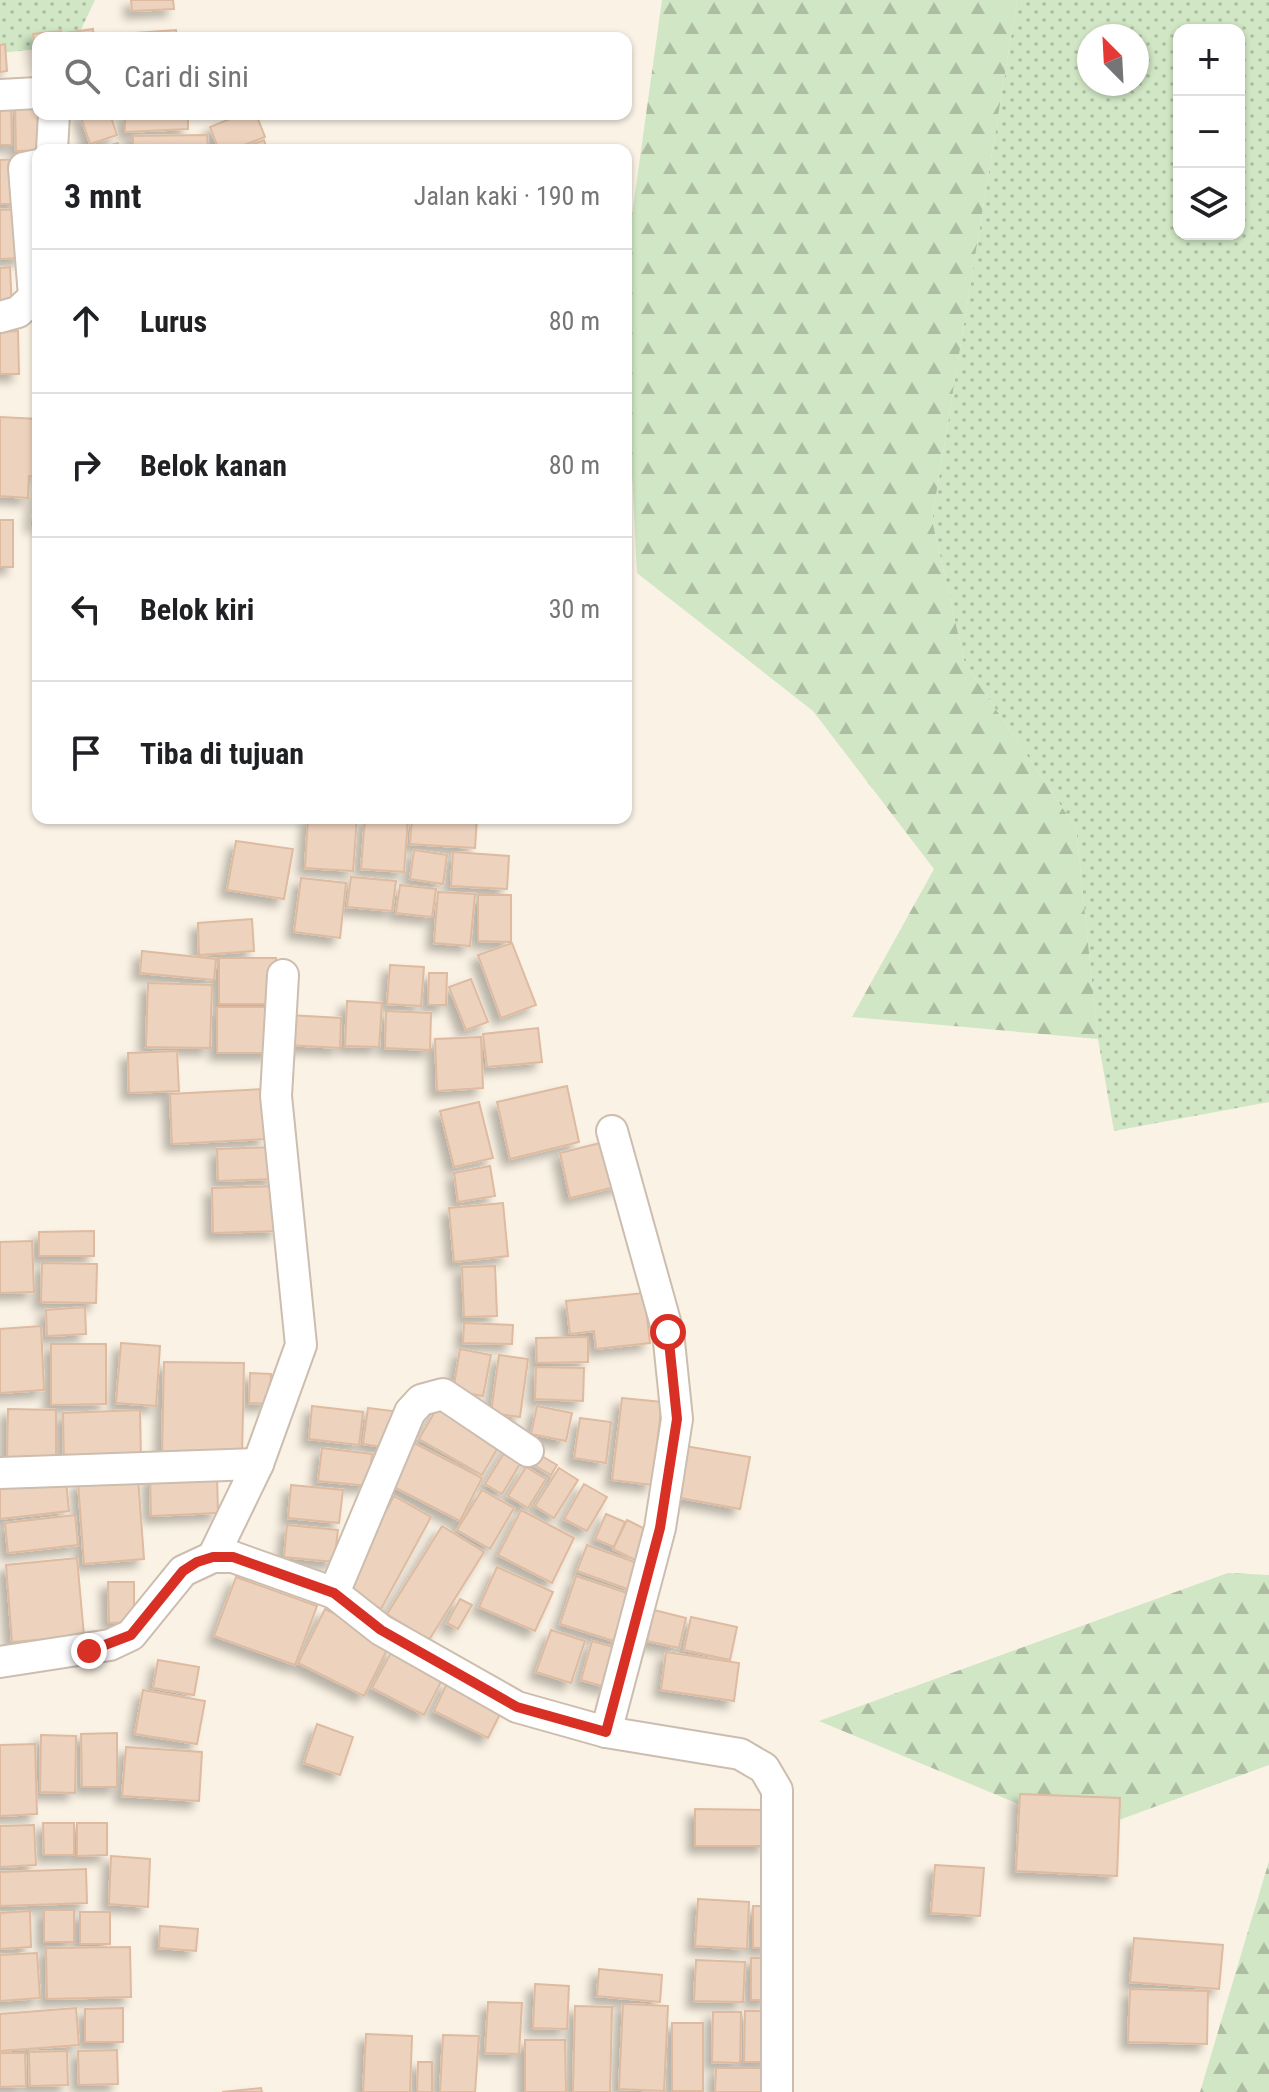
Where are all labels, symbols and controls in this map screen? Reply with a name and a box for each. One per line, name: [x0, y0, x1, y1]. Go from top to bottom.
north arrow: [1077, 24, 1149, 96]
map controls: [1173, 24, 1245, 240]
button: +: [1173, 24, 1245, 96]
search box: [32, 32, 632, 120]
icon: search: [60, 54, 104, 98]
text: Cari di sini: [124, 59, 249, 94]
button: −: [1173, 96, 1245, 168]
button: layers: [1173, 168, 1245, 240]
text: 3 mnt: [64, 176, 141, 216]
text: Jalan kaki · 190 m: [414, 181, 600, 211]
icon: ahead: [64, 299, 108, 343]
text: Lurus: [140, 304, 207, 339]
text: 80 m: [549, 306, 600, 336]
icon: right: [64, 443, 108, 487]
text: Belok kanan: [140, 448, 287, 483]
text: 80 m: [549, 450, 600, 480]
icon: left: [64, 587, 108, 631]
text: Belok kiri: [140, 592, 254, 627]
text: 30 m: [549, 594, 600, 624]
icon: arrive: [64, 731, 108, 775]
text: Tiba di tujuan: [140, 736, 304, 771]
route start: [650, 1314, 686, 1350]
route end: [71, 1633, 107, 1669]

